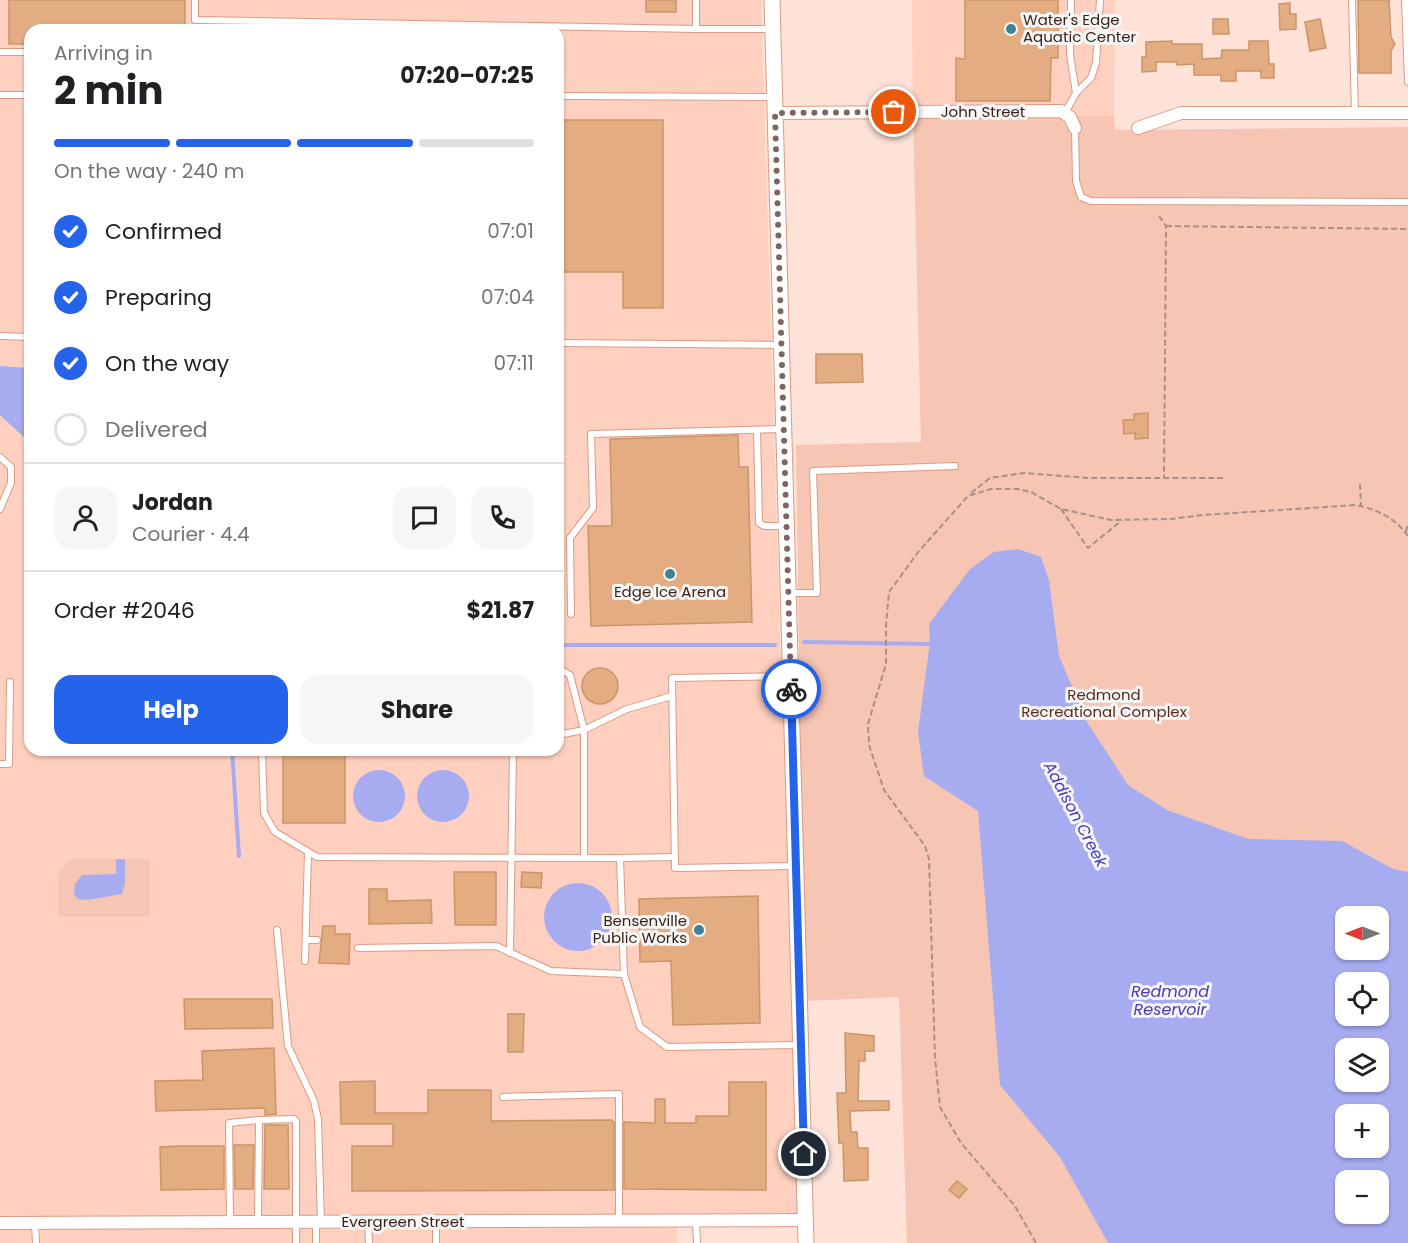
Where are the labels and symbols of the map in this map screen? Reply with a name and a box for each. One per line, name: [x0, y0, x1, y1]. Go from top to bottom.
place label: Water's Edge Aquatic Center: [1023, 9, 1136, 47]
marker: Water's Edge Aquatic Center: [1004, 22, 1018, 36]
pin: [868, 86, 919, 137]
street label: John Street: [941, 101, 1025, 122]
marker: Edge Ice Arena: [663, 567, 677, 581]
place label: Edge Ice Arena: [614, 581, 726, 602]
courier: [761, 659, 821, 719]
park label: Redmond Recreational Complex: [1021, 684, 1187, 722]
water label: Addison Creek: [1038, 757, 1113, 872]
north arrow: [1335, 906, 1389, 960]
place label: Bensenville Public Works: [593, 910, 687, 948]
marker: Bensenville Public Works: [692, 923, 706, 937]
water label: Redmond Reservoir: [1131, 980, 1209, 1021]
pin: [778, 1128, 829, 1179]
street label: Evergreen Street: [342, 1211, 464, 1232]

